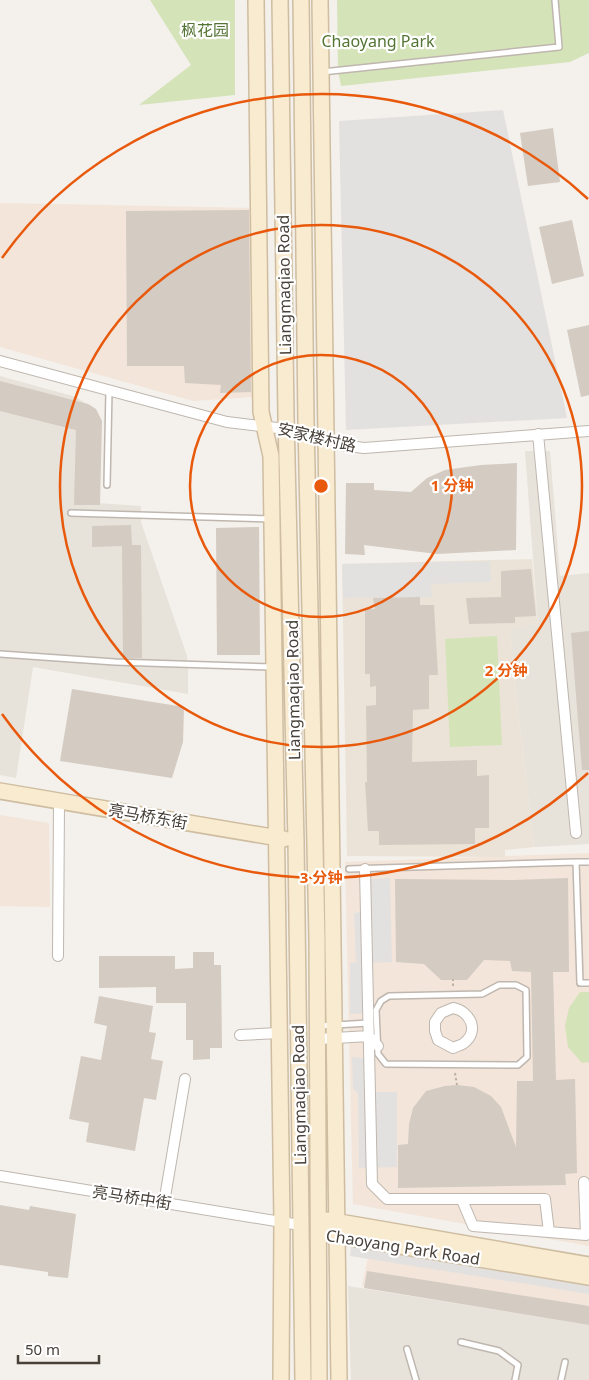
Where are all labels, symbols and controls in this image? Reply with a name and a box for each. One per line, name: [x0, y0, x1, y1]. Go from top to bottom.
park label: 枫花园: [181, 19, 229, 41]
park label: Chaoyang Park: [321, 30, 435, 52]
street label: Liangmaqiao Road: [272, 215, 296, 355]
street label: 安家楼村路: [276, 417, 358, 457]
text: 1 分钟: [431, 475, 473, 495]
centre of rings: [312, 477, 330, 495]
street label: Liangmaqiao Road: [281, 620, 305, 760]
text: 2 分钟: [485, 660, 527, 680]
street label: 亮马桥东街: [107, 798, 189, 834]
text: 3 分钟: [300, 867, 342, 887]
street label: Liangmaqiao Road: [287, 1025, 311, 1165]
street label: 亮马桥中街: [91, 1180, 173, 1214]
street label: Chaoyang Park Road: [324, 1224, 482, 1270]
scale bar: [18, 1332, 99, 1364]
text: 50 m: [25, 1339, 60, 1359]

